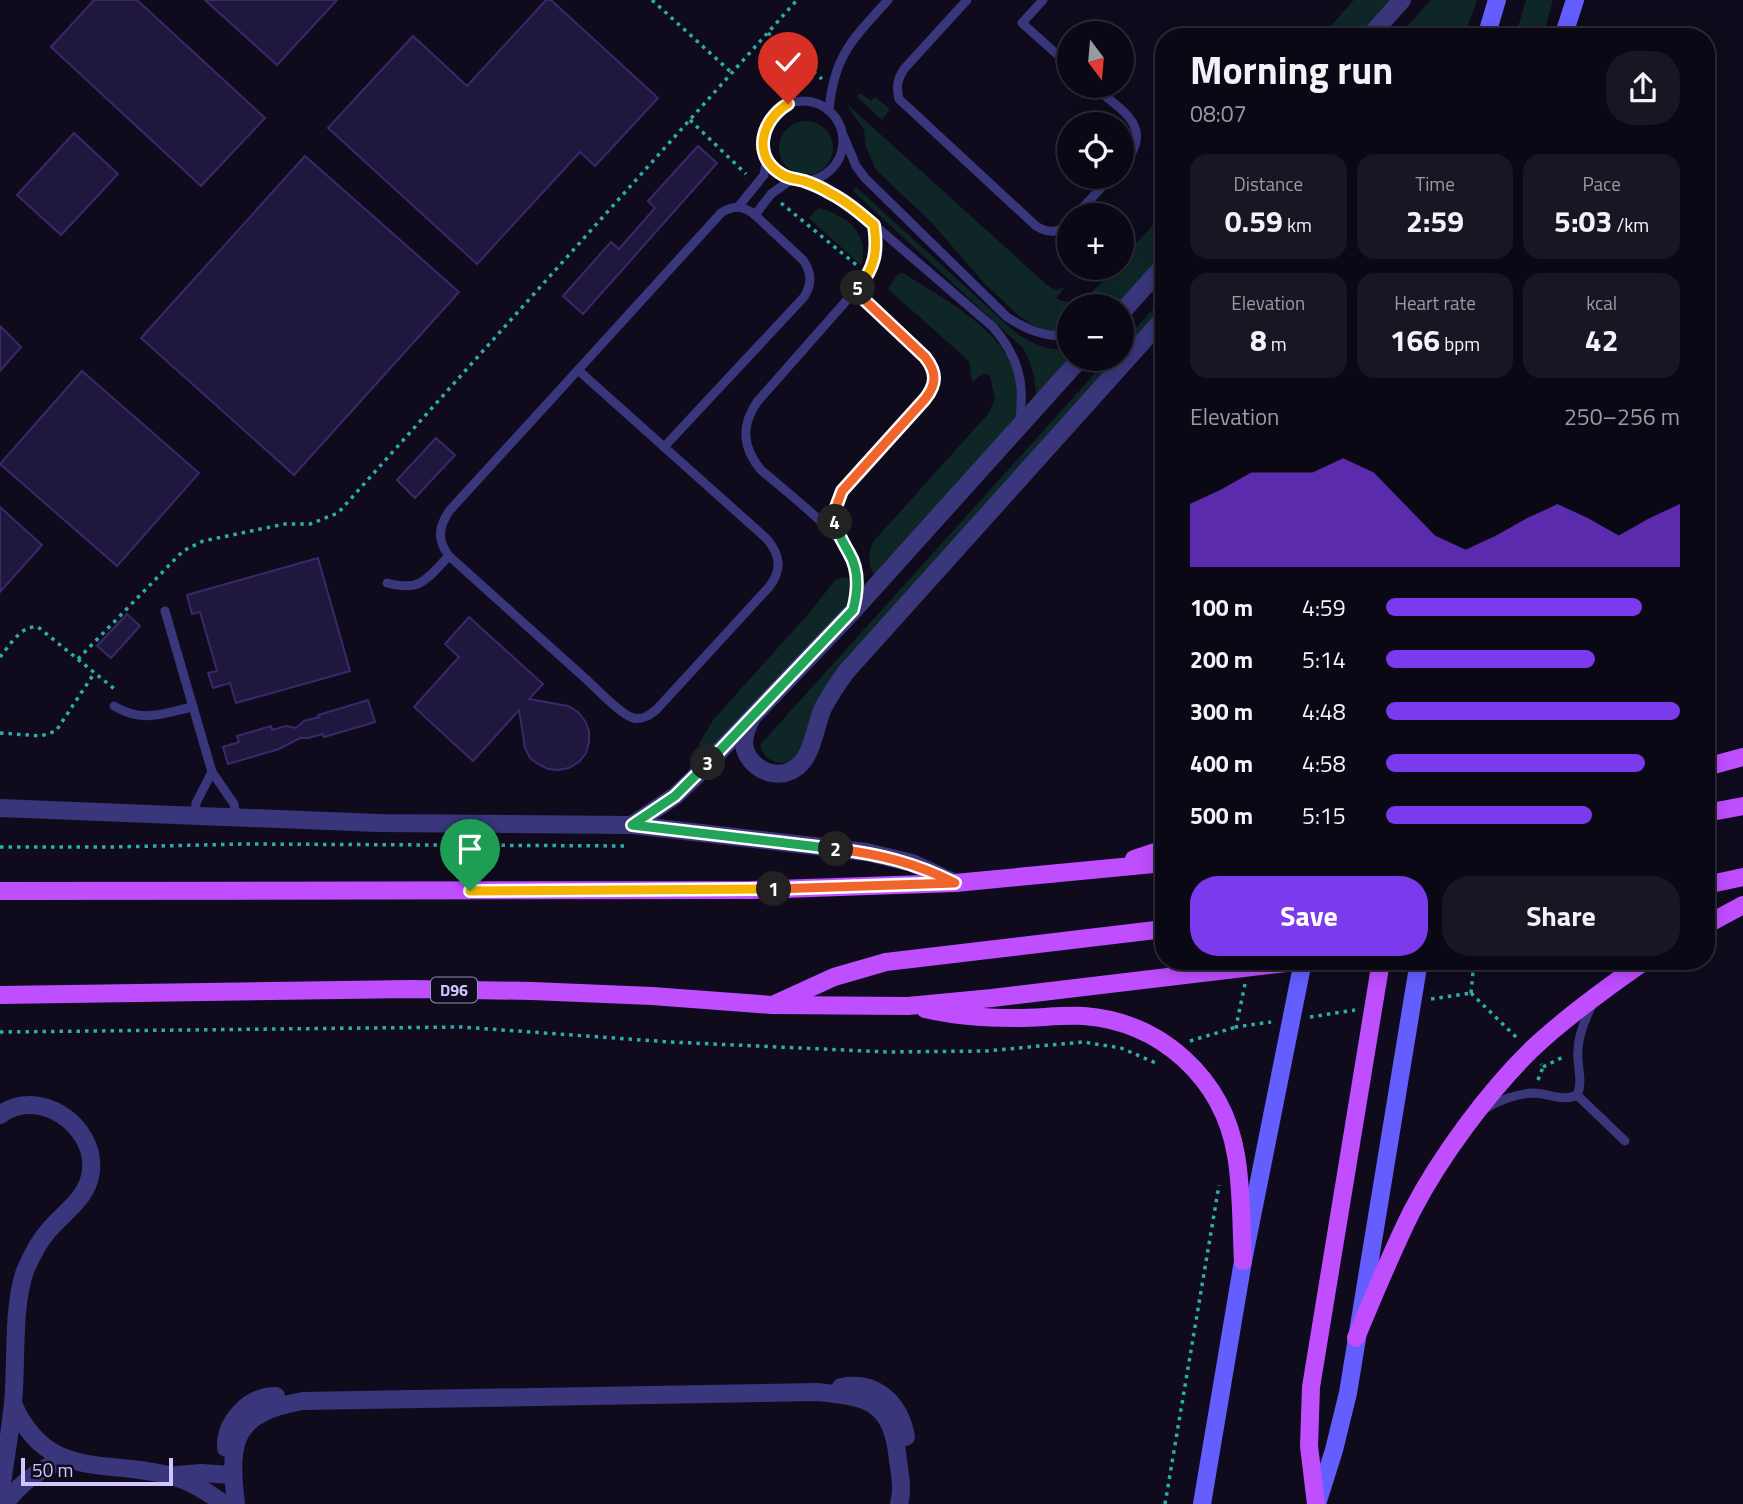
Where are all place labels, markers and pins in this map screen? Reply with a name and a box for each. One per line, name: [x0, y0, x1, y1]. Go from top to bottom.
pin: [758, 32, 818, 104]
pin: 5: [840, 270, 876, 306]
pin: 4: [818, 504, 852, 540]
pin: 3: [690, 746, 726, 780]
pin: [440, 819, 500, 891]
pin: 2: [818, 832, 854, 866]
pin: 1: [756, 872, 792, 906]

